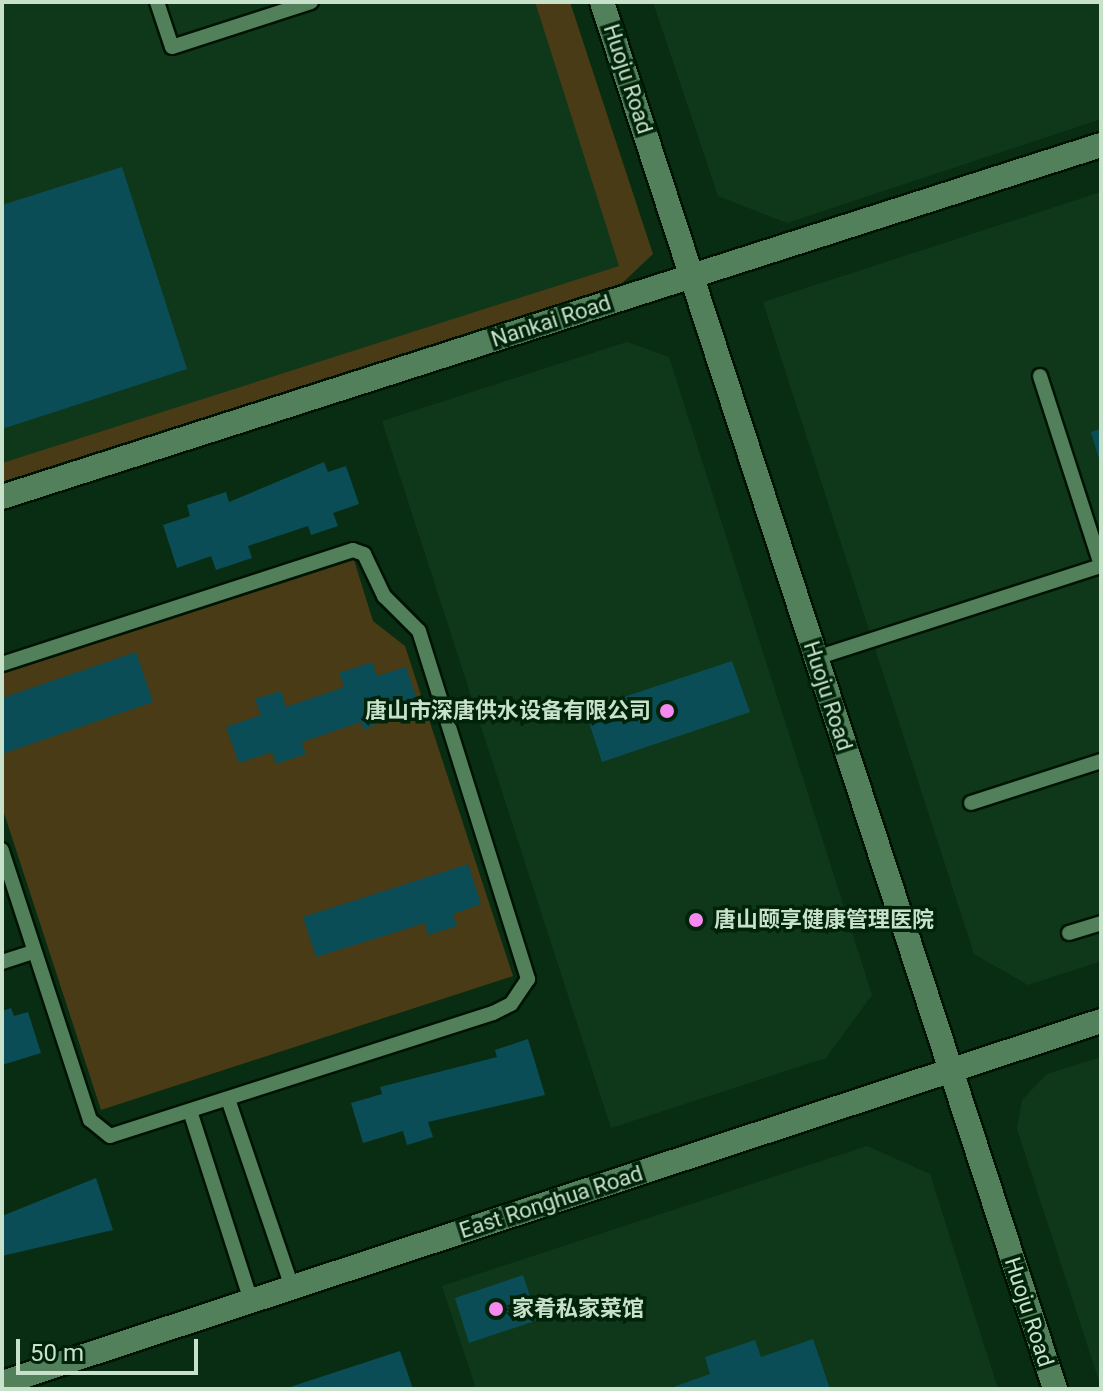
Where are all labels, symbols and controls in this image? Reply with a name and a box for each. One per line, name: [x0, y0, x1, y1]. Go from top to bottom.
street label: Huoju Road: [598, 21, 658, 137]
street label: Nankai Road: [488, 289, 614, 353]
street label: Huoju Road: [798, 638, 858, 754]
place label: 唐山市深唐供水设备有限公司: [365, 698, 651, 724]
marker: 唐山市深唐供水设备有限公司: [658, 702, 676, 720]
place label: 唐山颐享健康管理医院: [714, 907, 934, 933]
marker: 唐山颐享健康管理医院: [685, 909, 707, 931]
street label: East Ronghua Road: [456, 1160, 646, 1244]
street label: Huoju Road: [999, 1254, 1059, 1370]
place label: 家肴私家菜馆: [512, 1296, 644, 1322]
marker: 家肴私家菜馆: [487, 1300, 505, 1318]
scale bar: [20, 1323, 202, 1373]
text: 50 m: [30, 1339, 84, 1367]

